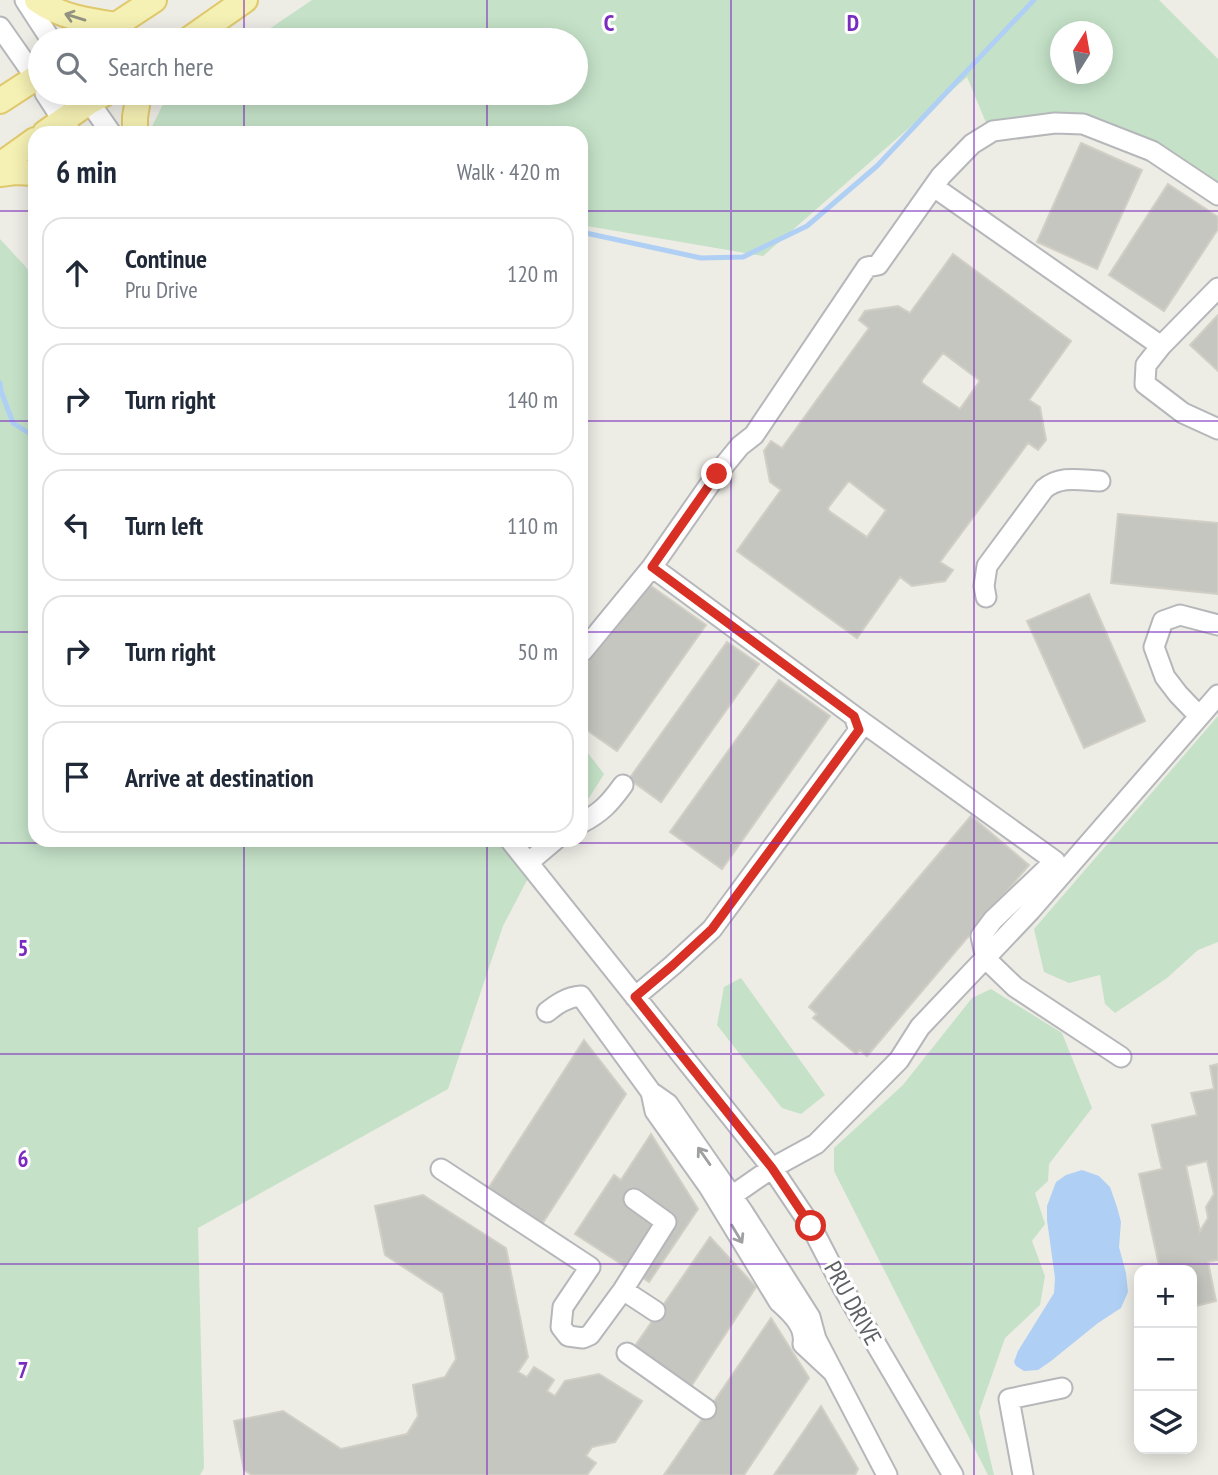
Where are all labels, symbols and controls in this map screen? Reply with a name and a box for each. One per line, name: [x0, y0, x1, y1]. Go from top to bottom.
text: C: [604, 8, 615, 37]
text: D: [847, 8, 859, 37]
one-way arrow: [65, 10, 87, 23]
north arrow: [1050, 21, 1113, 84]
search box: [28, 28, 588, 105]
icon: search: [52, 48, 90, 86]
text: Search here: [108, 50, 214, 83]
text: 6 min: [56, 152, 117, 191]
text: Walk · 420 m: [457, 157, 560, 186]
text: Continue: [125, 242, 207, 275]
icon: ahead: [58, 254, 96, 292]
text: 120 m: [507, 259, 558, 288]
text: Pru Drive: [125, 275, 198, 304]
icon: right: [58, 380, 96, 418]
text: Turn right: [125, 383, 216, 416]
text: 140 m: [507, 385, 558, 414]
route end: [701, 458, 732, 489]
icon: left: [58, 506, 96, 544]
text: Turn left: [125, 509, 203, 542]
text: 110 m: [507, 511, 558, 540]
icon: right: [58, 632, 96, 670]
text: Turn right: [125, 635, 216, 668]
text: 50 m: [517, 637, 558, 666]
icon: arrive: [58, 758, 96, 796]
text: Arrive at destination: [125, 761, 314, 794]
text: 5: [18, 933, 29, 962]
text: 6: [18, 1144, 29, 1173]
one-way arrow: [697, 1147, 711, 1166]
route start: [795, 1210, 826, 1241]
one-way arrow: [731, 1223, 745, 1243]
street label: PRU DRIVE: [817, 1256, 889, 1350]
map controls: [1134, 1265, 1197, 1454]
button: +: [1134, 1265, 1197, 1328]
button: −: [1134, 1328, 1197, 1391]
text: 7: [18, 1355, 29, 1384]
button: layers: [1134, 1391, 1197, 1454]

